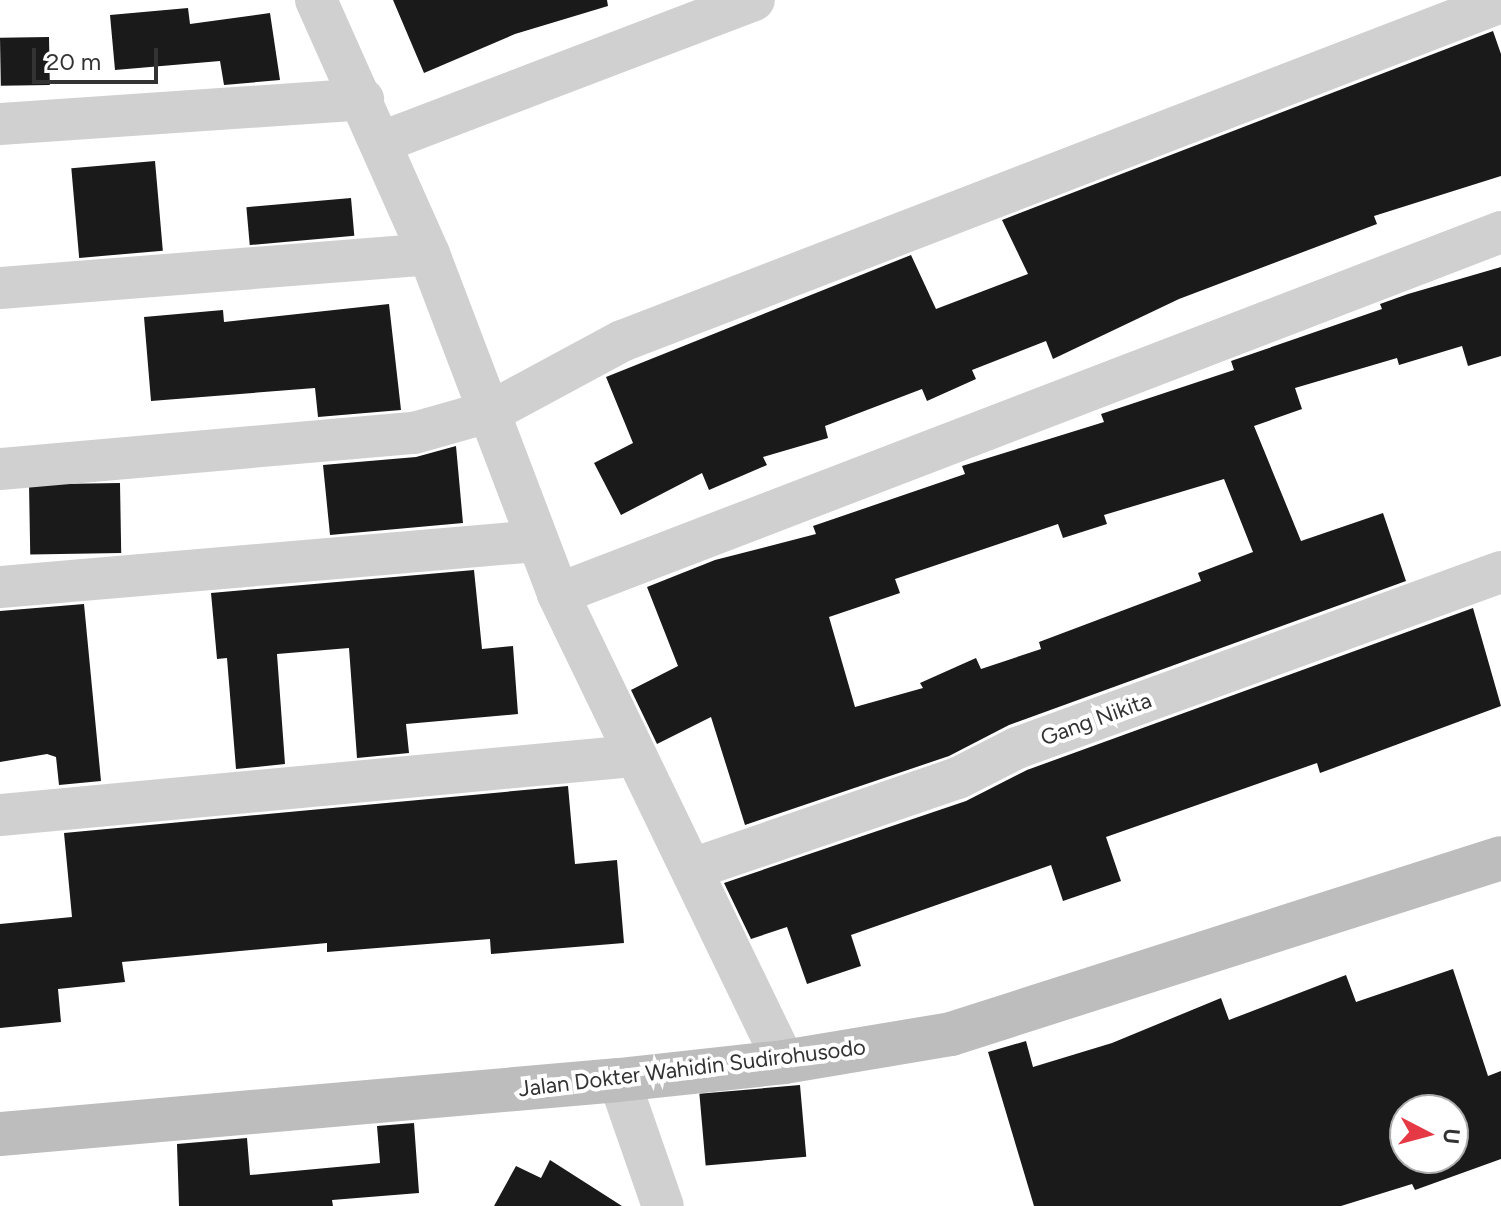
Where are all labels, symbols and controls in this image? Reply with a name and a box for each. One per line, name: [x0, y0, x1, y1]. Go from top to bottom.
scale bar: [36, 32, 162, 82]
text: 20 m: [46, 47, 101, 76]
street label: Gang Nikita: [1037, 687, 1155, 751]
street label: Jalan Dokter Wahidin Sudirohusodo: [517, 1034, 867, 1102]
north arrow: [1389, 1094, 1469, 1174]
text: U: [1437, 1127, 1466, 1145]

